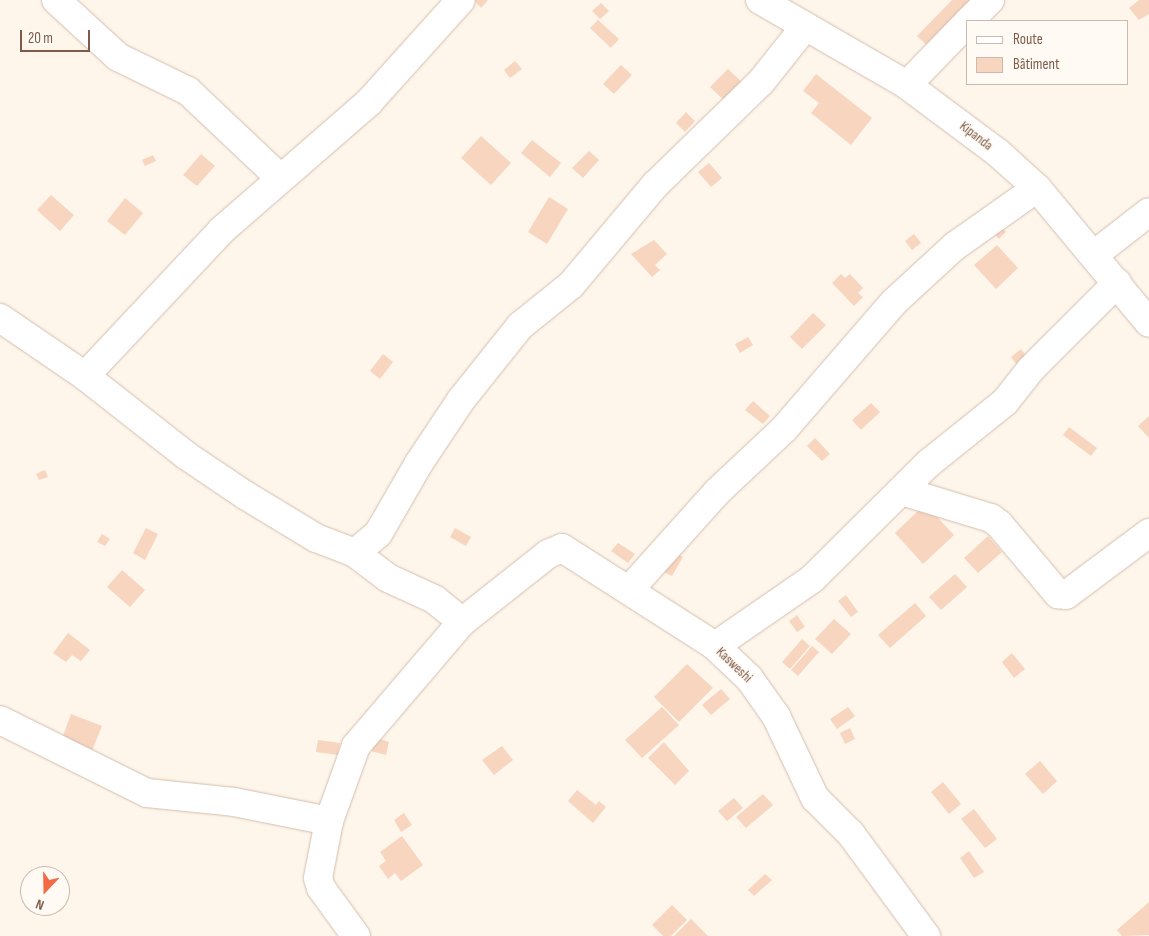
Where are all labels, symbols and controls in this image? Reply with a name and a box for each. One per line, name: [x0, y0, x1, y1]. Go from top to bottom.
scale bar: [22, 20, 92, 52]
legend: [966, 20, 1129, 85]
text: 20 m: [28, 29, 53, 48]
text: Route: [1013, 30, 1043, 49]
text: Bâtiment: [1013, 55, 1060, 74]
street label: Kipanda: [956, 118, 996, 154]
street label: Kasweshi: [712, 644, 756, 686]
north arrow: [20, 866, 70, 916]
text: N: [33, 895, 46, 914]

